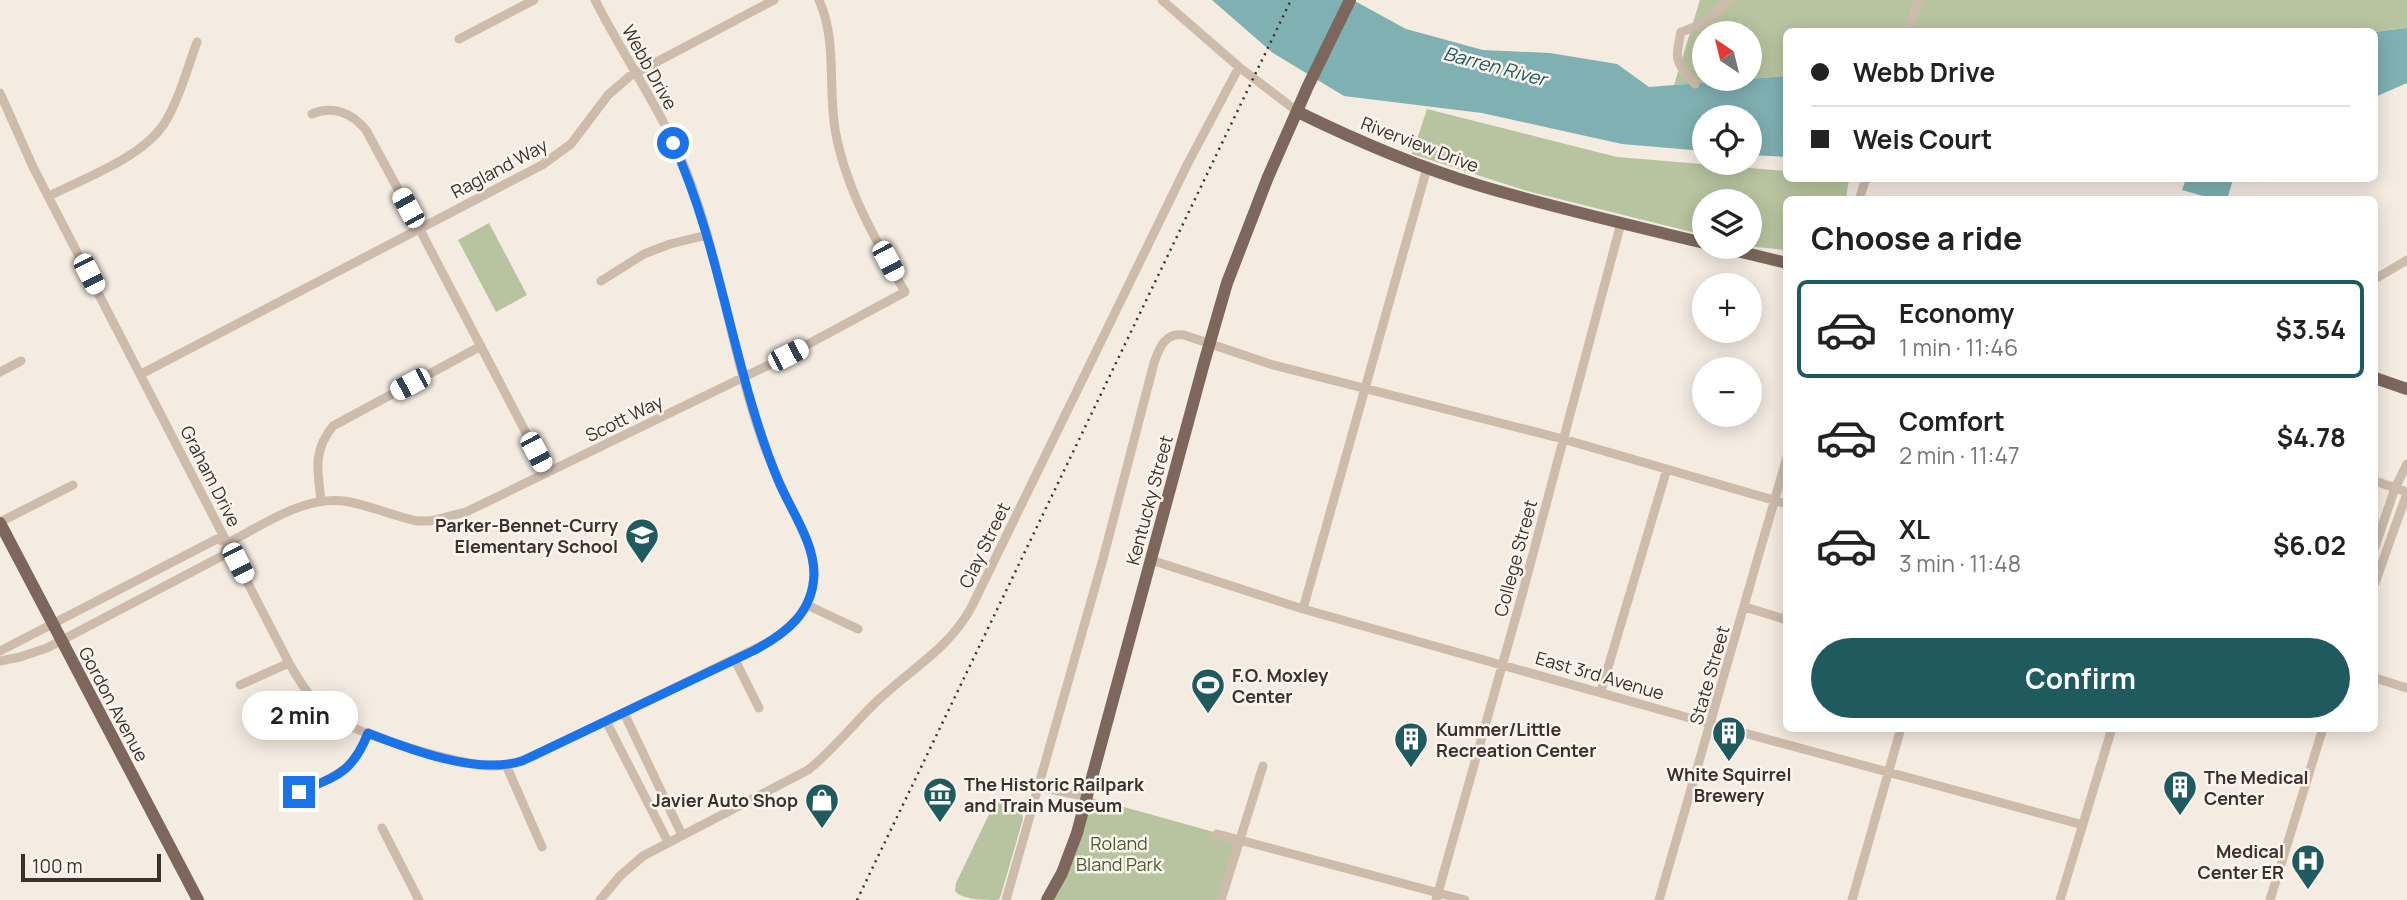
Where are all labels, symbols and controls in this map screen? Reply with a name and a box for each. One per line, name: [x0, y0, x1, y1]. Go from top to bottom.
street label: Webb Drive: [617, 20, 683, 114]
north arrow: [1692, 21, 1762, 91]
map controls: [1692, 21, 1762, 427]
water label: Barren River: [1441, 40, 1551, 93]
text: Webb Drive: [1853, 54, 1995, 90]
button: locate: [1692, 105, 1762, 175]
street label: Riverview Drive: [1358, 111, 1482, 177]
text: Weis Court: [1853, 121, 1992, 157]
route start: [657, 127, 689, 159]
street label: Ragland Way: [447, 132, 552, 203]
car: [389, 185, 428, 231]
button: layers: [1692, 189, 1762, 259]
text: Choose a ride: [1811, 216, 2022, 260]
car: [869, 238, 908, 284]
car: [71, 251, 108, 297]
button: +: [1692, 273, 1762, 343]
text: Economy: [1899, 295, 2014, 331]
icon: car: [1815, 298, 1878, 361]
text: $3.54: [2276, 311, 2346, 347]
text: 1 min · 11:46: [1899, 331, 2018, 363]
car: [765, 336, 812, 374]
button: −: [1692, 357, 1762, 427]
car: [387, 365, 434, 403]
street label: Scott Way: [581, 389, 667, 447]
text: Comfort: [1899, 403, 2005, 439]
icon: car: [1815, 406, 1878, 469]
text: $4.78: [2277, 419, 2346, 455]
street label: Graham Drive: [175, 421, 247, 531]
car: [517, 429, 556, 475]
street label: Kentucky Street: [1120, 432, 1178, 568]
text: 2 min · 11:47: [1899, 439, 2020, 471]
street label: College Street: [1488, 497, 1542, 619]
street label: Clay Street: [953, 498, 1015, 592]
text: XL: [1899, 511, 1930, 547]
place label: Parker-Bennet-Curry Elementary School: [435, 513, 618, 558]
icon: car: [1815, 514, 1878, 577]
school or university icon: Parker-Bennet-Curry Elementary School: [623, 516, 661, 565]
text: $6.02: [2273, 527, 2346, 563]
car: [220, 540, 257, 586]
text: 3 min · 11:48: [1899, 547, 2021, 579]
street label: State Street: [1683, 623, 1735, 727]
button: Confirm: [1811, 638, 2350, 718]
street label: Gordon Avenue: [74, 642, 154, 766]
street label: East 3rd Avenue: [1533, 645, 1667, 705]
place label: F.O. Moxley Center: [1232, 663, 1328, 708]
sports icon: F.O. Moxley Center: [1189, 666, 1227, 715]
callout: 2 min: [241, 690, 357, 740]
text: 2 min: [270, 699, 330, 731]
building icon: White Squirrel Brewery: [1710, 714, 1748, 763]
place label: Kummer/Little Recreation Center: [1436, 717, 1596, 762]
building icon: Kummer/Little Recreation Center: [1392, 720, 1430, 769]
place label: White Squirrel Brewery: [1667, 762, 1791, 807]
place label: The Medical Center: [2204, 765, 2309, 810]
building icon: The Medical Center: [2161, 768, 2199, 817]
place label: The Historic Railpark and Train Museum: [964, 772, 1145, 817]
museum icon: The Historic Railpark and Train Museum: [921, 775, 959, 824]
route end: [283, 776, 315, 808]
shop icon: Javier Auto Shop: [803, 781, 841, 830]
place label: Javier Auto Shop: [652, 788, 798, 812]
park label: Roland Bland Park: [1076, 831, 1163, 876]
place label: Medical Center ER: [2198, 839, 2284, 884]
hospital icon: Medical Center ER: [2289, 842, 2327, 891]
scale bar: [21, 851, 161, 883]
text: 100 m: [32, 853, 83, 879]

